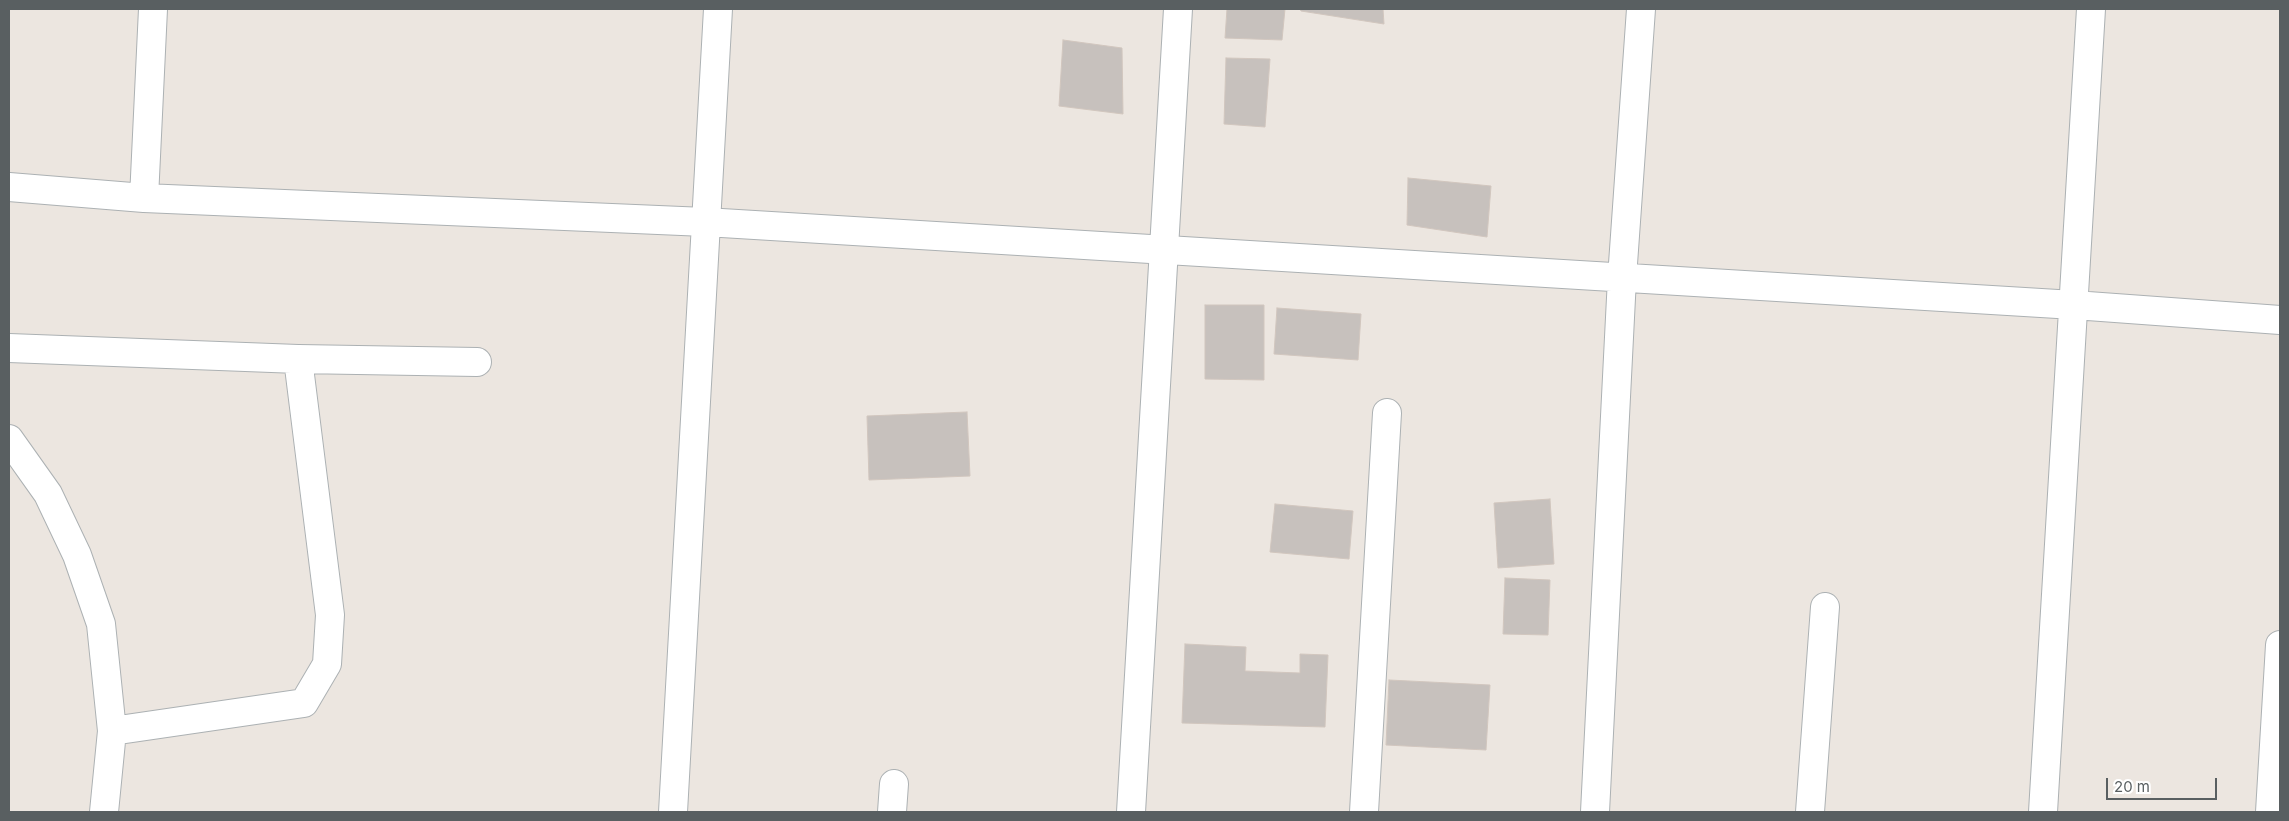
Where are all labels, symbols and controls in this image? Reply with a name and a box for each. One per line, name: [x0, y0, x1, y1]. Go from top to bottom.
scale bar: [2109, 768, 2220, 800]
text: 20 m: [2114, 777, 2150, 796]

